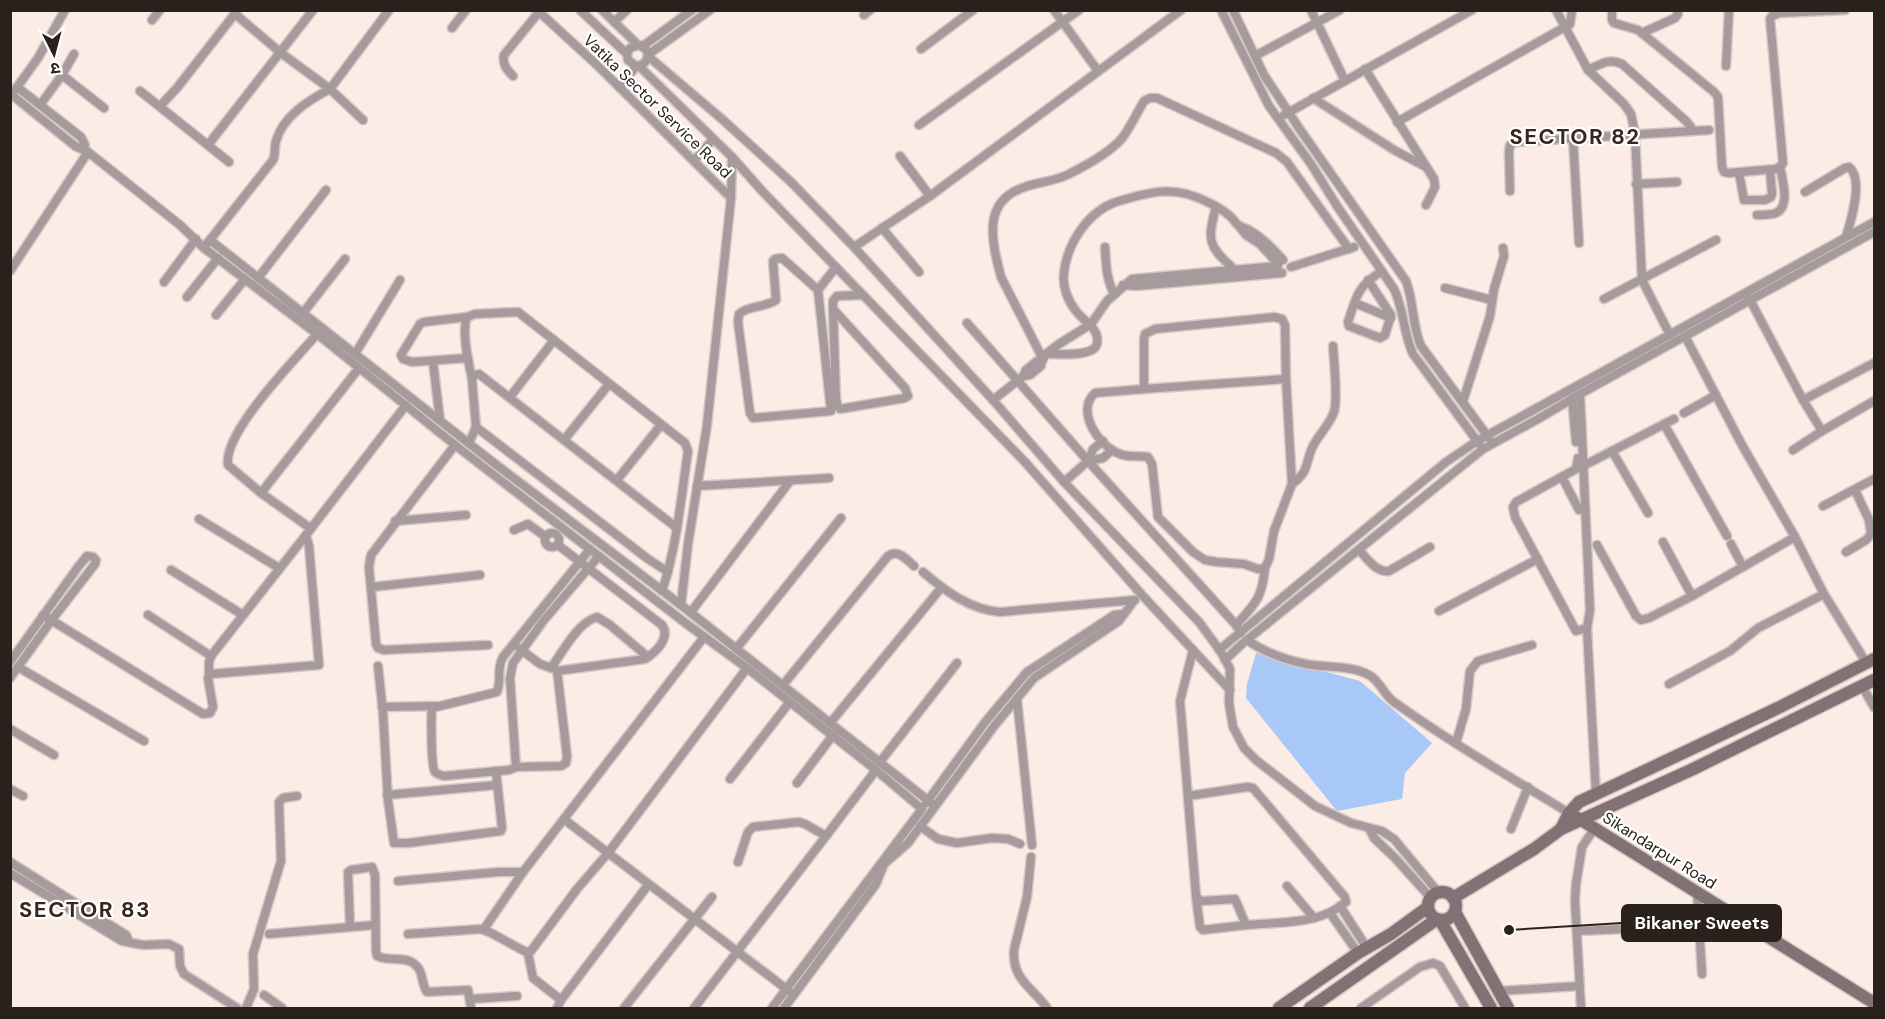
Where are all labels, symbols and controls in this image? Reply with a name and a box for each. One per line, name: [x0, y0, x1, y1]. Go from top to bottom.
north arrow: [24, 24, 84, 84]
street label: Vatika Sector Service Road: [579, 30, 736, 183]
text: उ: [49, 57, 61, 79]
district label: SECTOR 82: [1509, 122, 1641, 151]
street label: Sikandarpur Road: [1599, 807, 1721, 894]
district label: SECTOR 83: [19, 895, 151, 924]
callout: Bikaner Sweets: [1622, 905, 1781, 941]
text: Bikaner Sweets: [1635, 911, 1769, 935]

